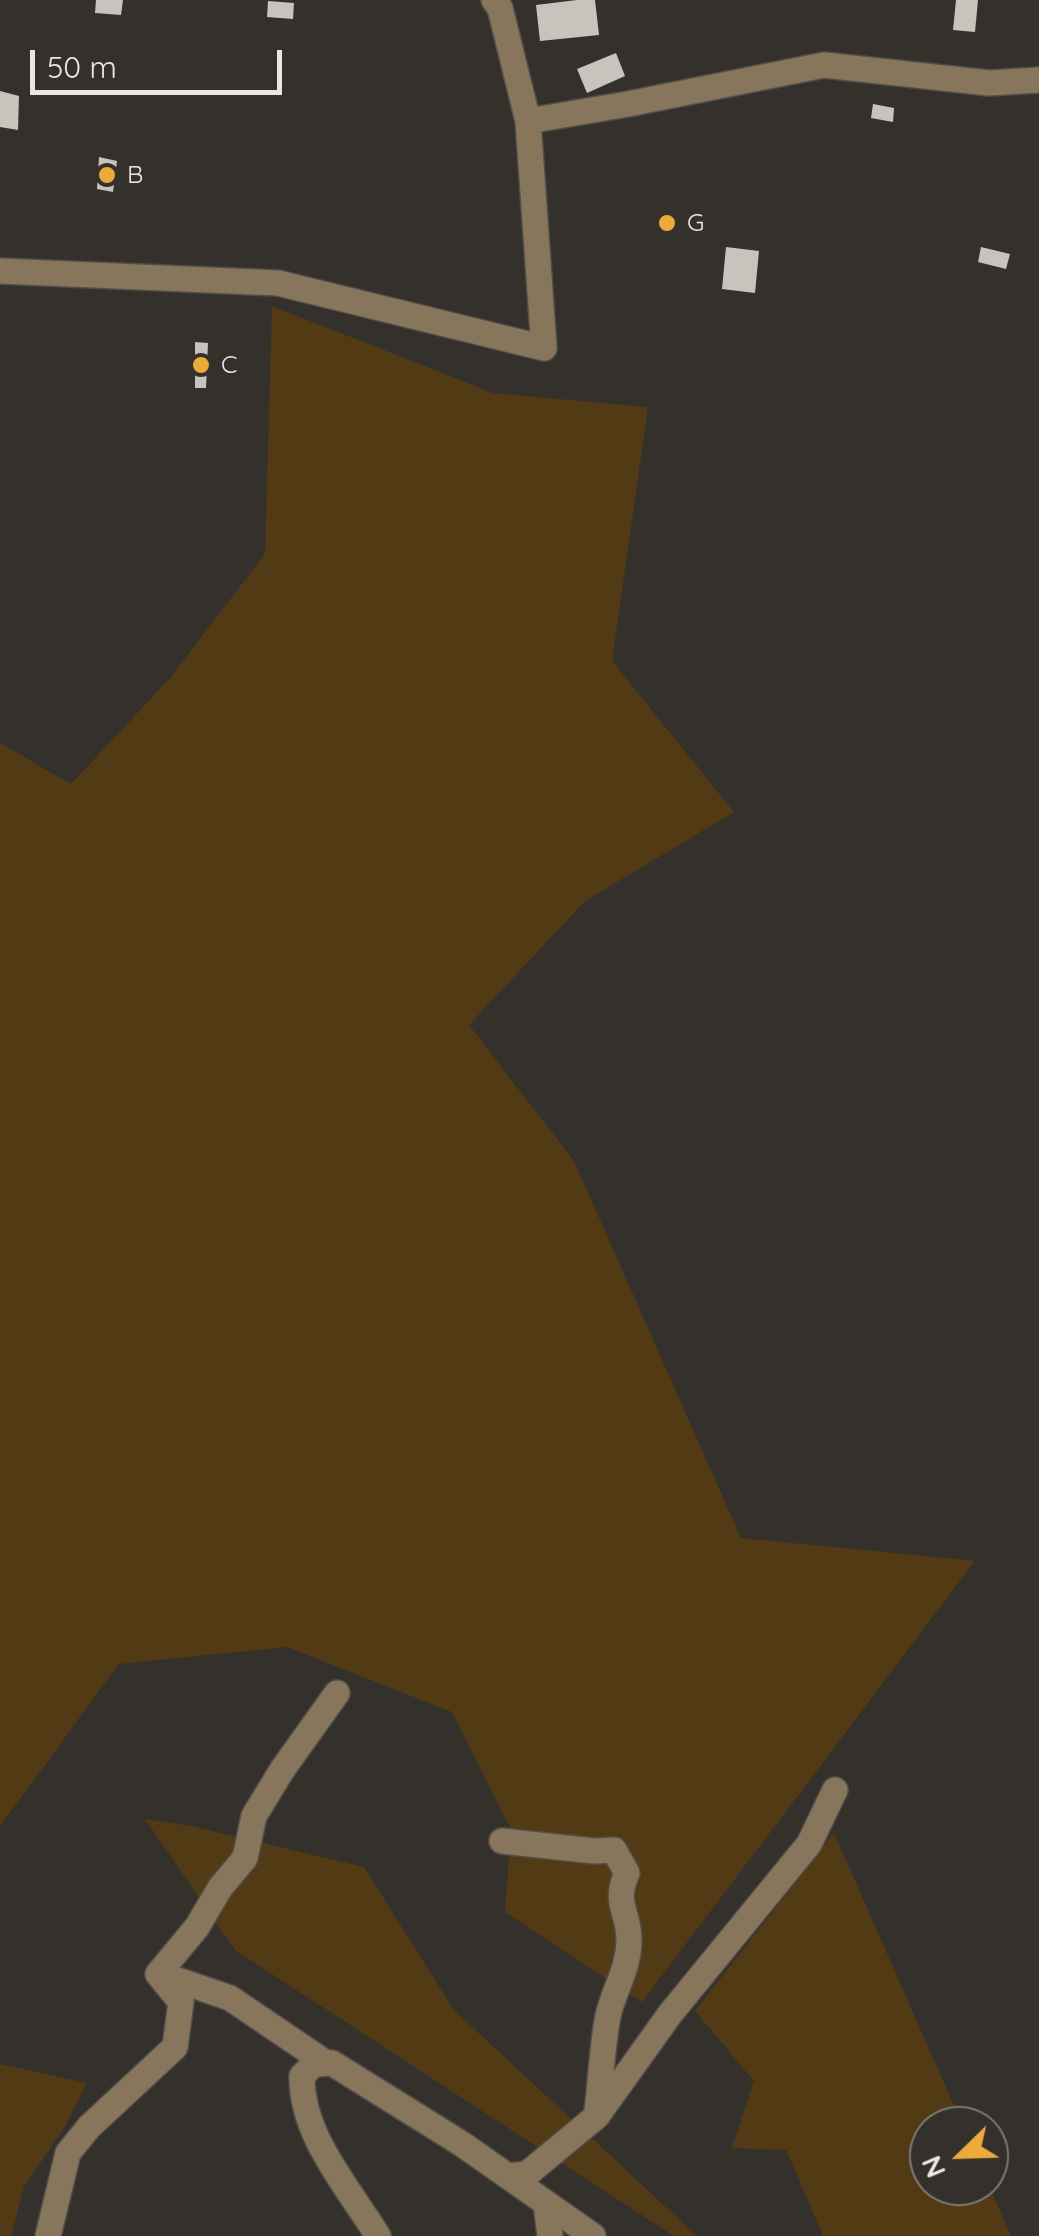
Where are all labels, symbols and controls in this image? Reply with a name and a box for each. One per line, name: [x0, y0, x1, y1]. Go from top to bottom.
scale bar: [35, 30, 288, 92]
text: 50 m: [47, 48, 117, 86]
place label: B: [127, 160, 143, 190]
marker: B: [96, 164, 118, 186]
place label: G: [687, 208, 704, 238]
marker: G: [656, 212, 678, 234]
place label: C: [221, 350, 237, 380]
marker: C: [190, 354, 212, 376]
north arrow: [909, 2106, 1009, 2206]
text: N: [913, 2151, 953, 2183]

